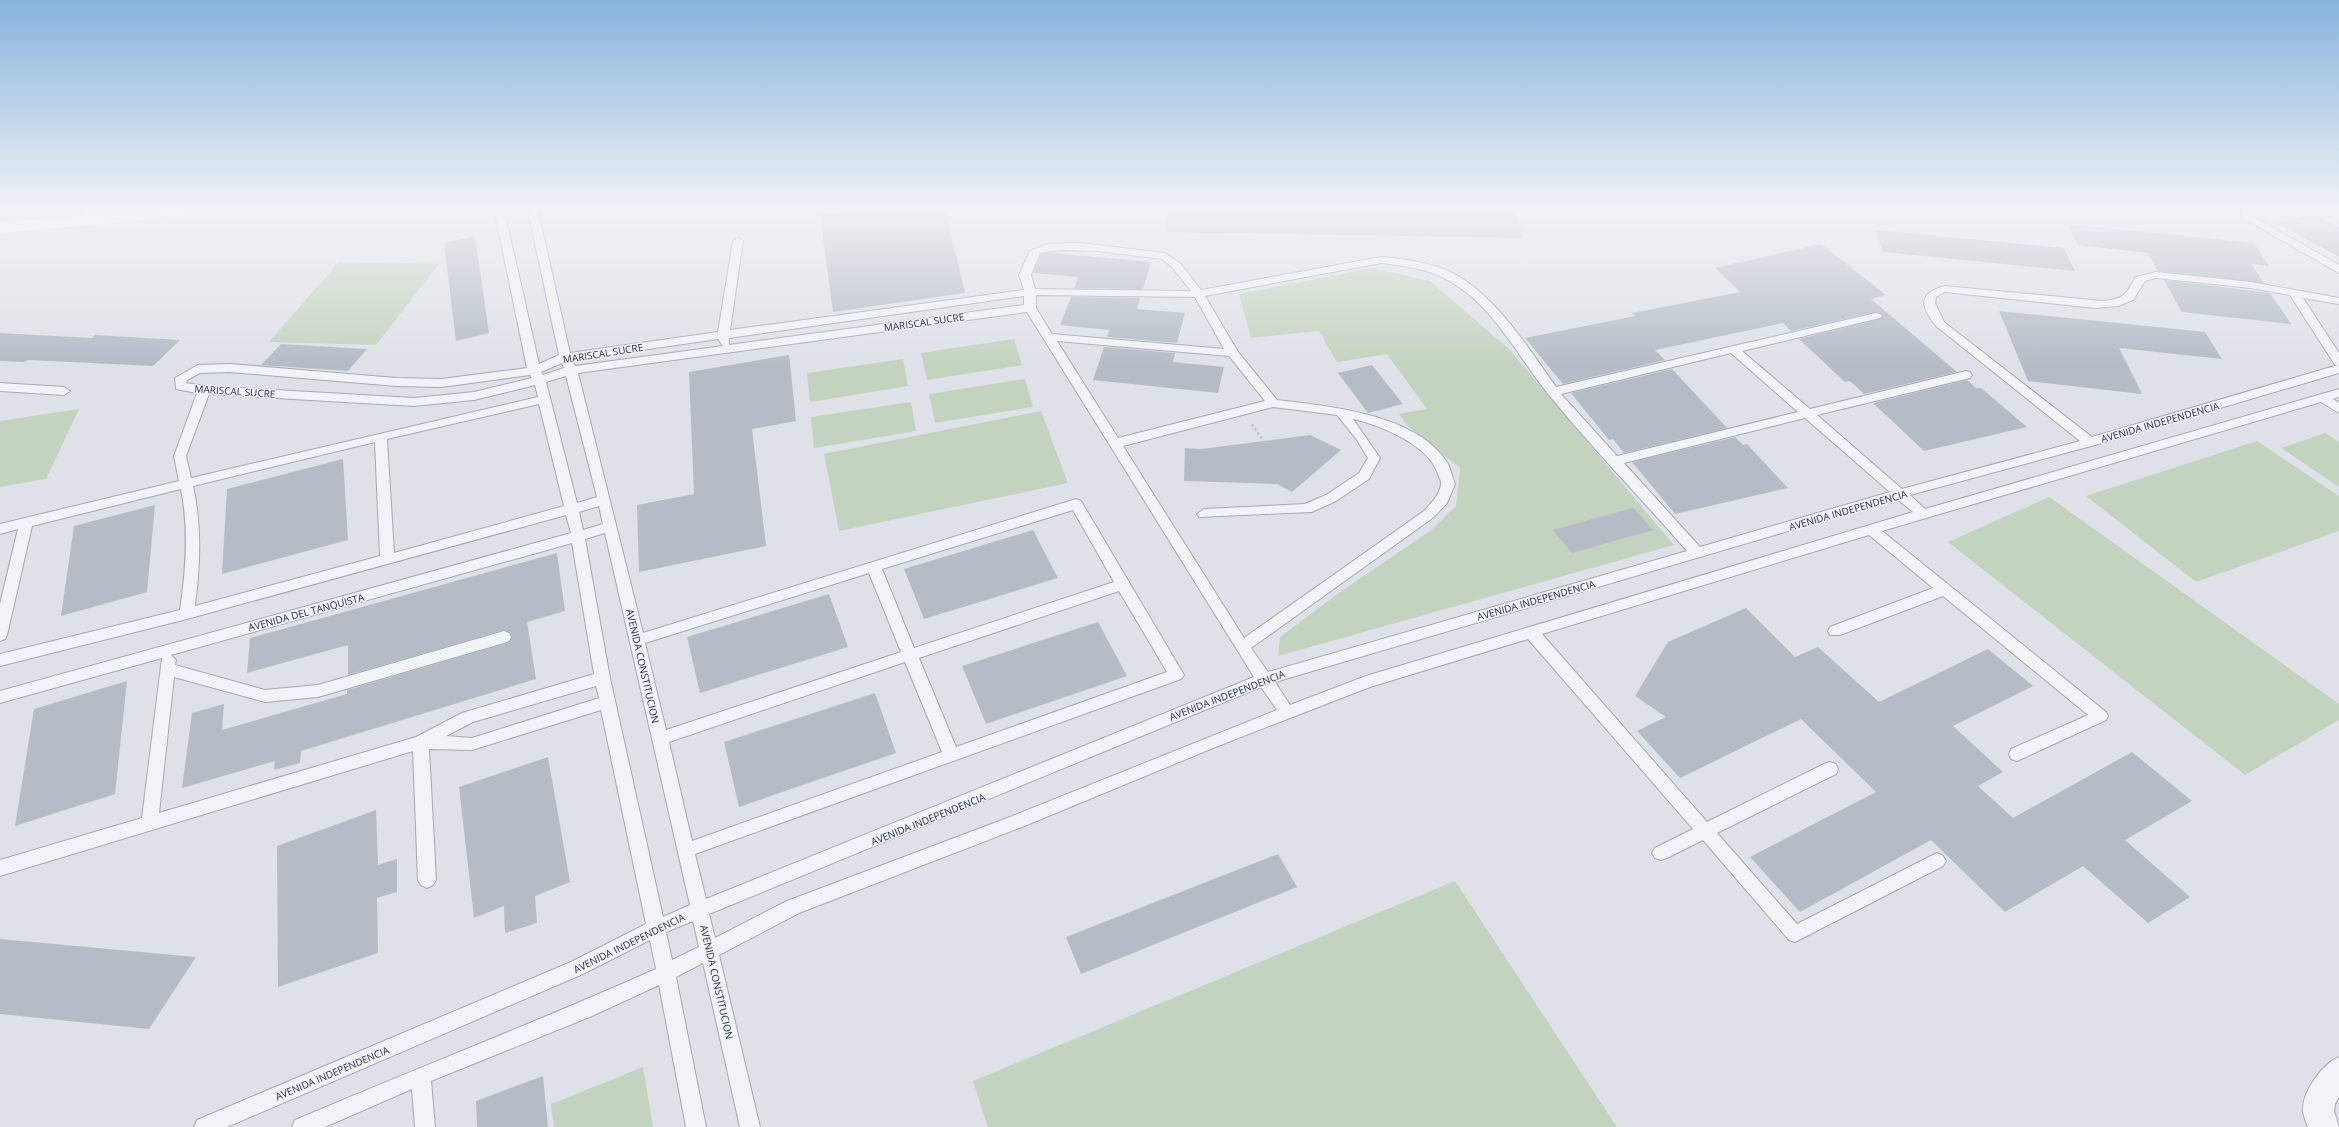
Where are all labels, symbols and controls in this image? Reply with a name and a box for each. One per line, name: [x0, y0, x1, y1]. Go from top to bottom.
street label: MARISCAL SUCRE: [883, 309, 965, 335]
street label: MARISCAL SUCRE: [562, 340, 644, 366]
street label: MARISCAL SUCRE: [194, 381, 276, 401]
street label: AVENIDA INDEPENDENCIA: [2099, 398, 2221, 446]
street label: AVENIDA INDEPENDENCIA: [1787, 486, 1909, 534]
street label: AVENIDA INDEPENDENCIA: [1475, 576, 1597, 624]
street label: AVENIDA DEL TANQUISTA: [246, 590, 366, 634]
street label: AVENIDA CONSTITUCION: [623, 607, 663, 725]
street label: AVENIDA INDEPENDENCIA: [1167, 666, 1287, 723]
street label: AVENIDA INDEPENDENCIA: [869, 789, 988, 848]
street label: AVENIDA INDEPENDENCIA: [571, 910, 688, 976]
street label: AVENIDA CONSTITUCION: [697, 923, 737, 1041]
street label: AVENIDA INDEPENDENCIA: [273, 1042, 392, 1103]

